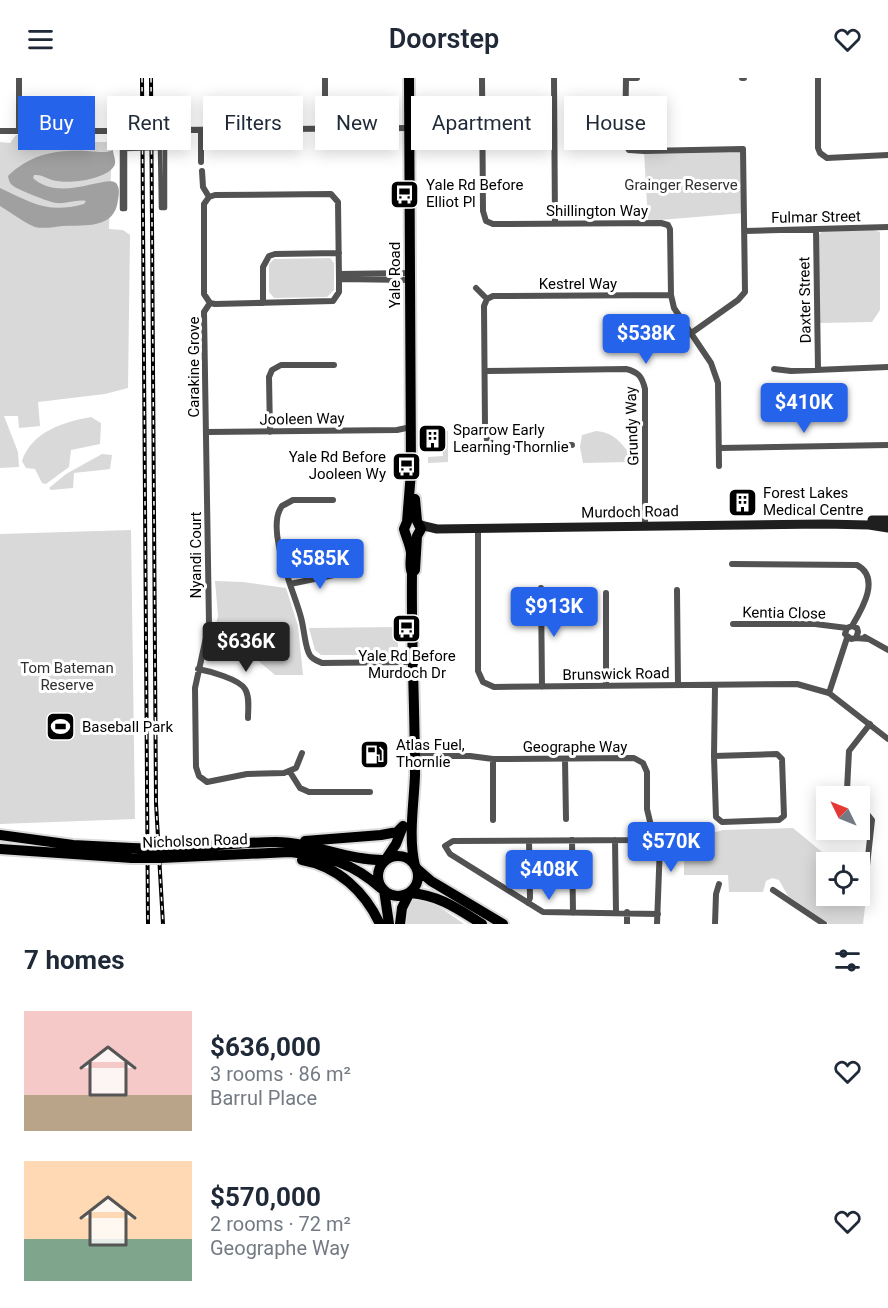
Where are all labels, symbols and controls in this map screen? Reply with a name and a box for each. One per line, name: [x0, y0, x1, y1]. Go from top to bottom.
icon: menu: [24, 23, 57, 56]
text: Doorstep: [389, 23, 499, 55]
icon: heart: [831, 23, 864, 56]
chip: Buy: [18, 96, 95, 150]
chip: Rent: [107, 96, 191, 150]
chip: Filters: [203, 96, 303, 150]
chip: New: [315, 96, 399, 150]
chip: Apartment: [411, 96, 552, 150]
chip: House: [564, 96, 667, 150]
place label: Yale Rd Before Elliot Pl: [426, 176, 523, 211]
park label: Grainger Reserve: [624, 176, 738, 194]
bus stop icon: Yale Rd Before Elliot Pl: [389, 178, 421, 210]
street label: Shillington Way: [546, 202, 648, 220]
street label: Fulmar Street: [771, 207, 861, 227]
street label: Yale Road: [386, 242, 404, 308]
street label: Daxter Street: [795, 256, 815, 343]
street label: Kestrel Way: [539, 275, 617, 293]
pin: $538K: [604, 314, 688, 365]
street label: Carakine Grove: [185, 317, 203, 417]
text: $538K: [617, 321, 675, 345]
pin: $410K: [762, 383, 846, 434]
street label: Grundy Way: [622, 386, 642, 466]
text: $410K: [775, 390, 833, 414]
street label: Jooleen Way: [259, 409, 345, 429]
place label: Sparrow Early Learning Thornlie: [453, 421, 569, 456]
building icon: Sparrow Early Learning Thornlie: [416, 423, 448, 455]
place label: Yale Rd Before Jooleen Wy: [289, 448, 386, 483]
bus stop icon: Yale Rd Before Jooleen Wy: [391, 450, 423, 482]
place label: Forest Lakes Medical Centre: [763, 484, 863, 519]
building icon: Forest Lakes Medical Centre: [726, 486, 758, 518]
street label: Murdoch Road: [581, 502, 679, 522]
street label: Nyandi Court: [187, 511, 205, 598]
pin: $585K: [278, 539, 362, 590]
text: $585K: [291, 546, 349, 570]
pin: $913K: [512, 587, 596, 638]
text: $913K: [525, 594, 583, 618]
street label: Kentia Close: [742, 603, 826, 623]
bus stop icon: Yale Rd Before Murdoch Dr: [391, 613, 423, 645]
pin: $636K: [204, 622, 288, 673]
text: $636K: [217, 629, 275, 653]
place label: Yale Rd Before Murdoch Dr: [358, 647, 456, 682]
park label: Tom Bateman Reserve: [20, 659, 114, 694]
street label: Brunswick Road: [562, 664, 670, 684]
sports icon: Baseball Park: [45, 711, 77, 743]
place label: Baseball Park: [82, 718, 173, 736]
place label: Atlas Fuel, Thornlie: [396, 736, 465, 771]
fuel station icon: Atlas Fuel, Thornlie: [359, 738, 391, 770]
street label: Geographe Way: [523, 738, 627, 756]
north arrow: [816, 786, 870, 840]
map controls: [816, 786, 870, 906]
pin: $570K: [629, 822, 713, 873]
text: $570K: [642, 829, 700, 853]
street label: Nicholson Road: [142, 830, 248, 852]
pin: $408K: [507, 850, 591, 901]
button: locate: [816, 852, 870, 906]
text: $408K: [520, 857, 578, 881]
icon: filters: [831, 944, 864, 977]
text: 7 homes: [24, 945, 125, 975]
text: $636,000: [210, 1032, 321, 1062]
icon: home: [72, 1035, 144, 1107]
icon: heart: [831, 1055, 864, 1088]
text: 3 rooms · 86 m²: [210, 1062, 351, 1086]
text: Barrul Place: [210, 1086, 317, 1110]
text: $570,000: [210, 1182, 321, 1212]
icon: home: [72, 1185, 144, 1257]
icon: heart: [831, 1205, 864, 1238]
text: 2 rooms · 72 m²: [210, 1212, 351, 1236]
text: Geographe Way: [210, 1236, 350, 1260]

